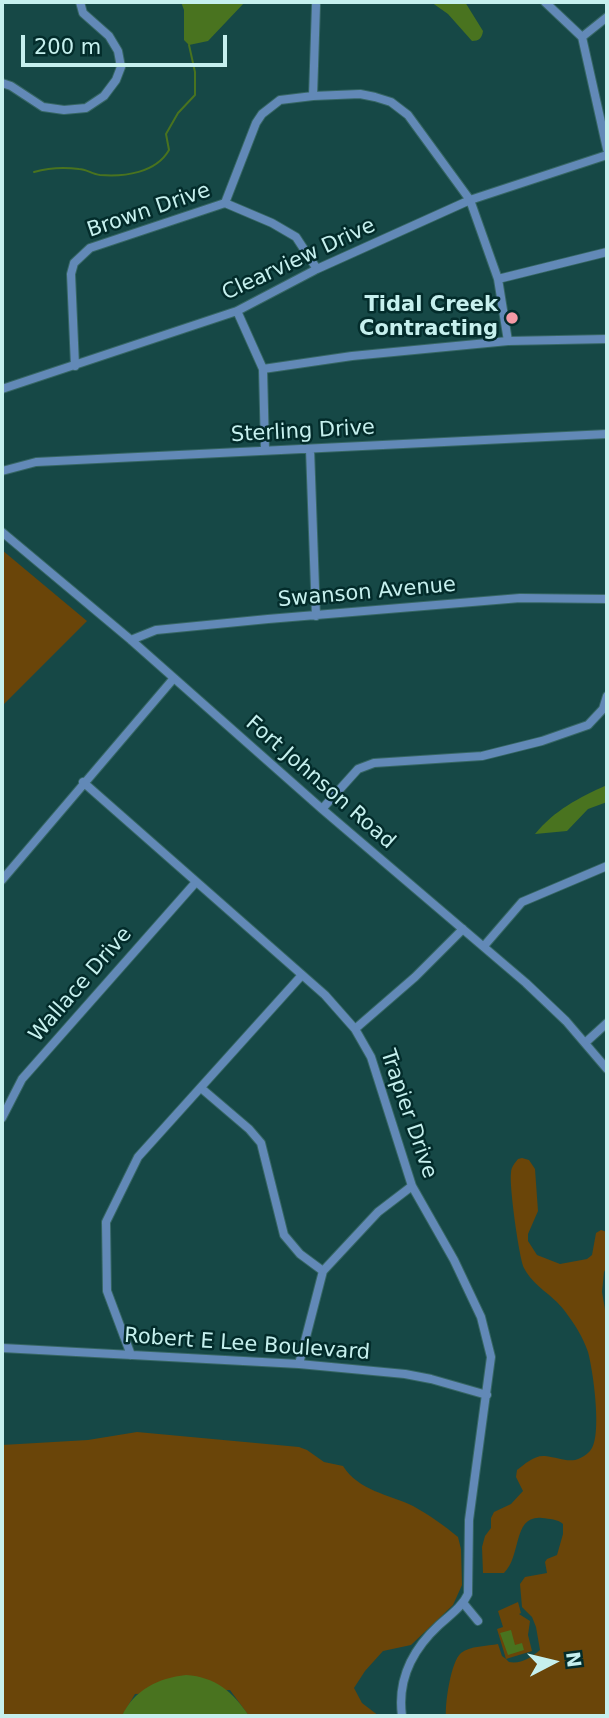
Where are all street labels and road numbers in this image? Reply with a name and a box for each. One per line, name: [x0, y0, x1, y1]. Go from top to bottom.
street label: Brown Drive: [84, 178, 214, 244]
street label: Clearview Drive: [218, 214, 380, 306]
street label: Sterling Drive: [230, 416, 376, 448]
street label: Swanson Avenue: [277, 573, 457, 613]
street label: Fort Johnson Road: [240, 711, 400, 855]
street label: Wallace Drive: [24, 922, 138, 1048]
street label: Trapier Drive: [374, 1046, 442, 1182]
street label: Robert E Lee Boulevard: [123, 1324, 371, 1366]

